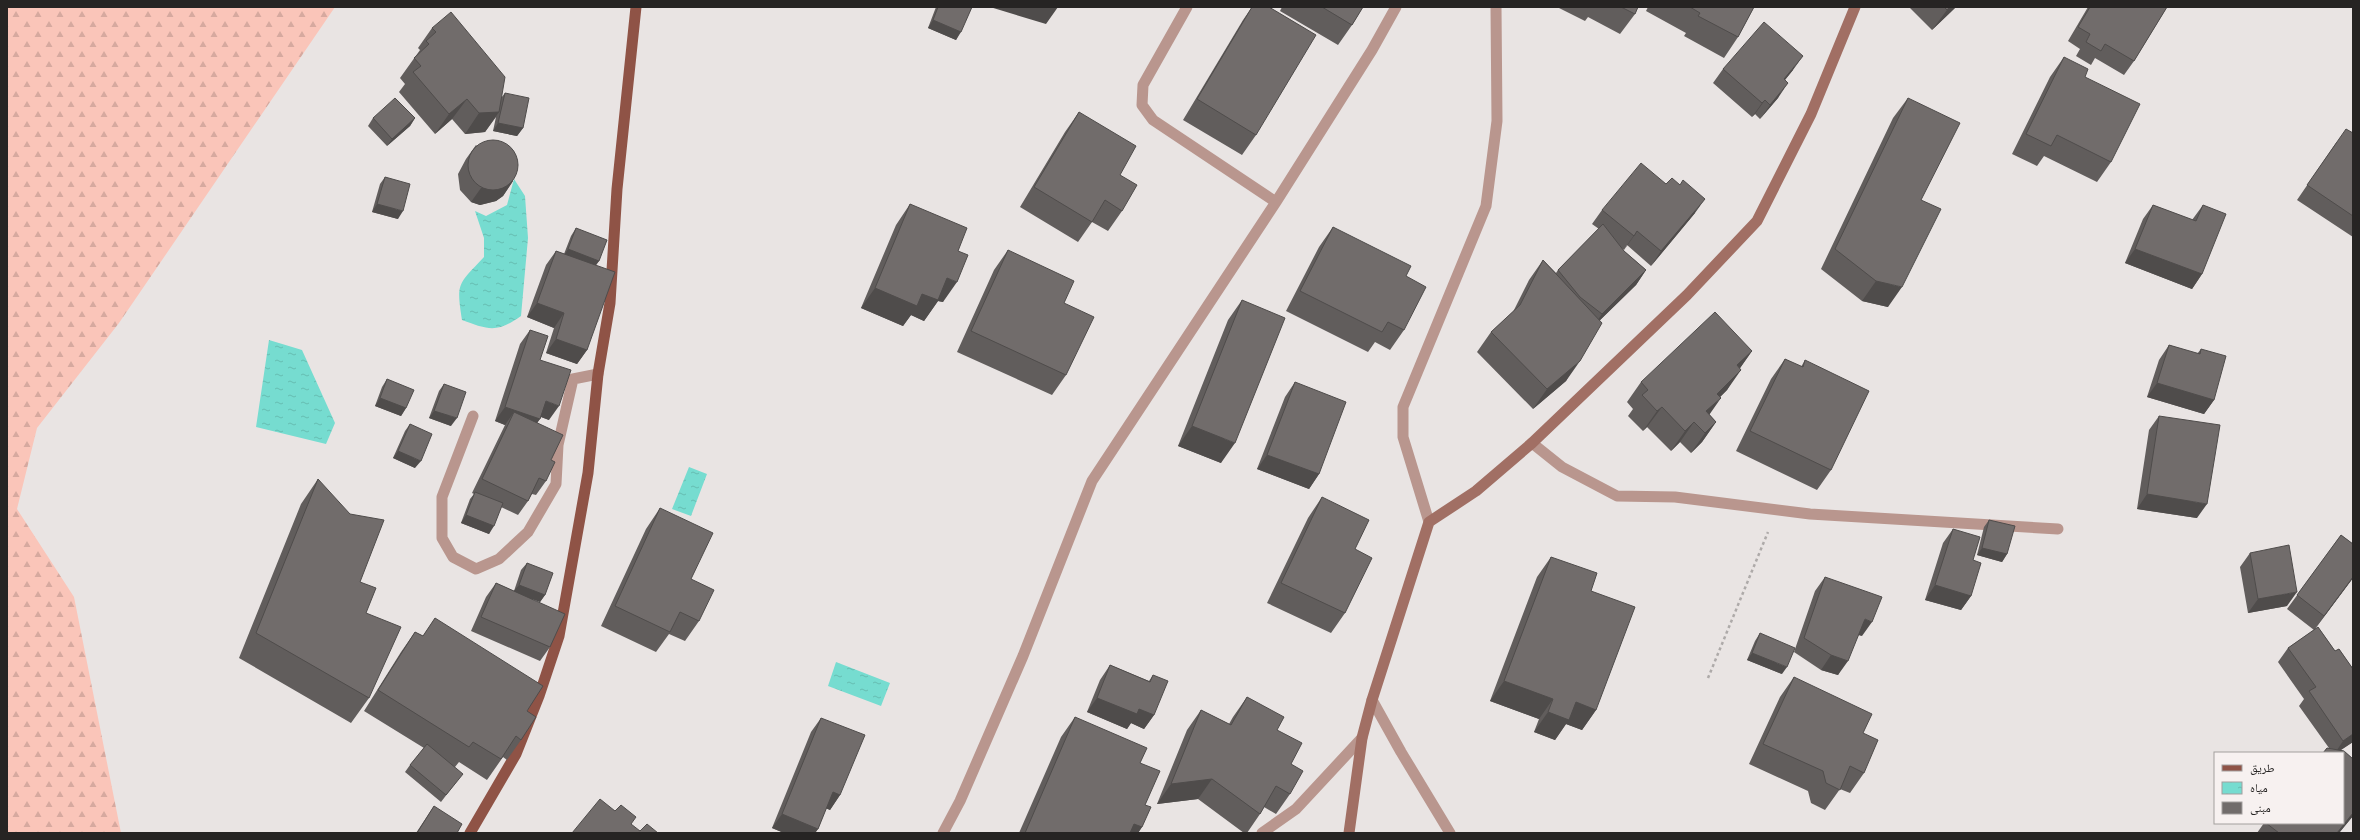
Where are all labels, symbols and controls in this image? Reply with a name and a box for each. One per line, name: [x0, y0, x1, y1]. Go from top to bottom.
legend: [2214, 752, 2344, 824]
text: طريق: [2250, 761, 2275, 775]
text: مياه: [2250, 781, 2268, 795]
text: مبنى: [2250, 801, 2271, 815]

